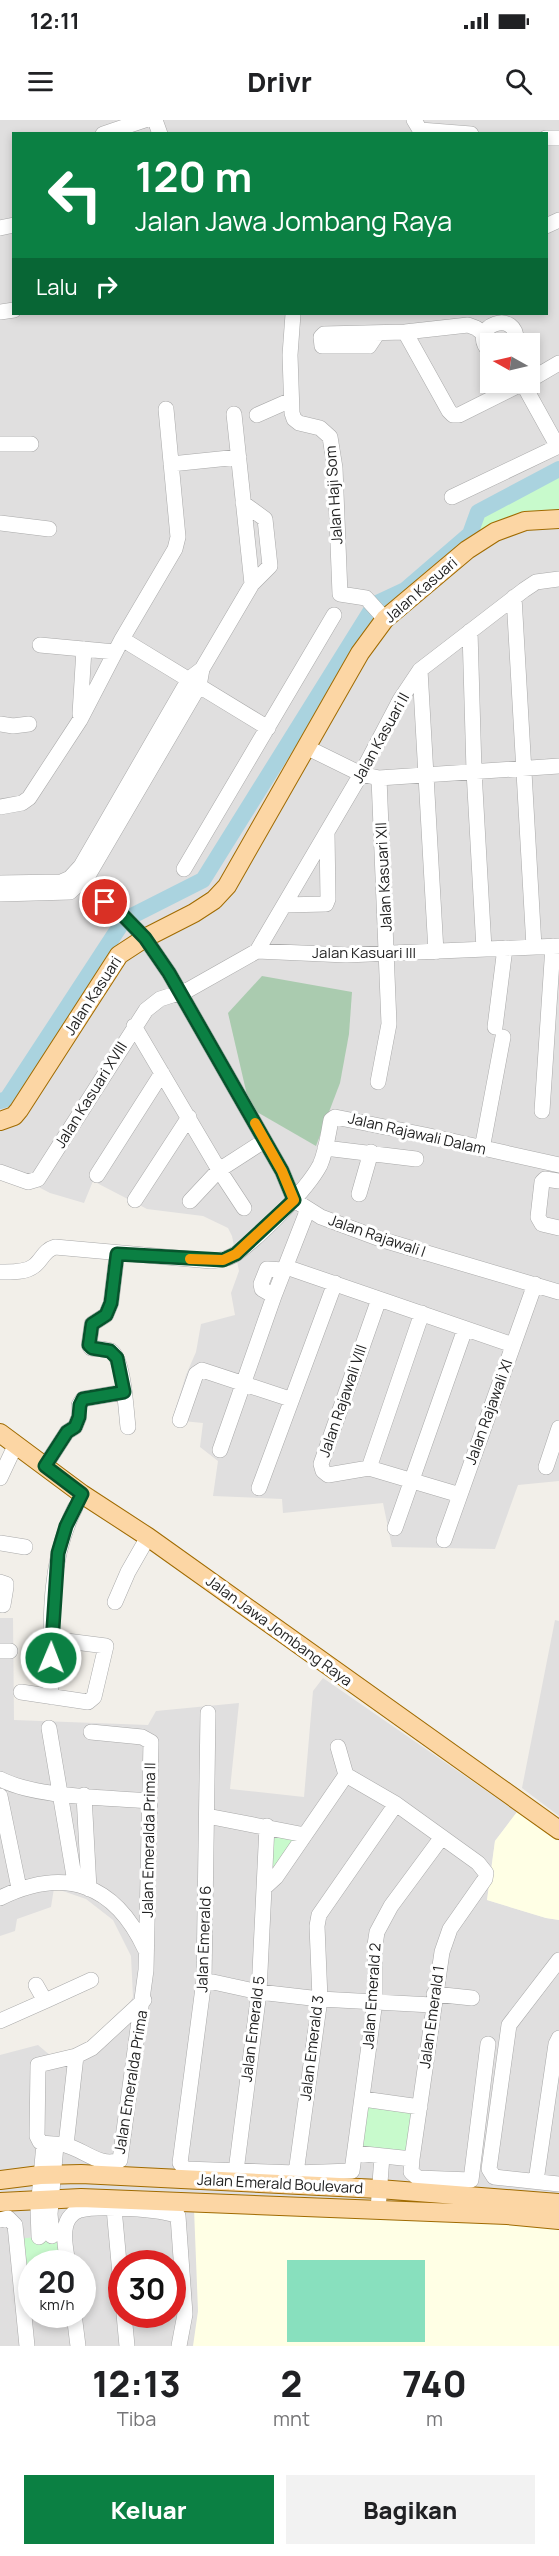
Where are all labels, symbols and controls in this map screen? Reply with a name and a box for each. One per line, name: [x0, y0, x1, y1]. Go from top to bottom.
text: 12:11: [30, 6, 80, 36]
text: Drivr: [247, 63, 312, 100]
icon: menu: [24, 65, 57, 98]
icon: search: [502, 65, 535, 98]
text: 120 m: [135, 147, 252, 205]
icon: left: [36, 156, 114, 234]
text: Jalan Jawa Jombang Raya: [135, 202, 452, 239]
icon: right: [90, 270, 123, 303]
text: Lalu: [36, 272, 78, 302]
north arrow: [480, 333, 540, 393]
map controls: [480, 333, 540, 393]
street label: Jalan Haji Som: [320, 445, 347, 545]
street label: Jalan Kasuari: [380, 552, 462, 627]
street label: Jalan Kasuari II: [347, 689, 414, 787]
street label: Jalan Kasuari XII: [370, 822, 397, 932]
pin: [79, 876, 130, 927]
icon: arrive: [88, 885, 121, 918]
street label: Jalan Kasuari III: [312, 942, 416, 963]
street label: Jalan Kasuari: [59, 952, 126, 1039]
street label: Jalan Kasuari XVIII: [49, 1037, 132, 1152]
street label: Jalan Rajawali Dalam: [346, 1107, 488, 1160]
street label: Jalan Rajawali I: [326, 1209, 429, 1262]
street label: Jalan Rajawali VIII: [313, 1342, 372, 1460]
street label: Jalan Rajawali XI: [460, 1356, 517, 1467]
street label: Jalan Jawa Jombang Raya: [202, 1570, 357, 1691]
position arrow: [19, 1626, 83, 1690]
street label: Jalan Emeralda Prima II: [137, 1762, 160, 1918]
street label: Jalan Emerald 6: [191, 1885, 216, 1993]
street label: Jalan Emerald 2: [357, 1942, 386, 2050]
street label: Jalan Emerald 1: [414, 1964, 449, 2070]
street label: Jalan Emerald 5: [236, 1975, 269, 2083]
street label: Jalan Emerald 3: [295, 1994, 328, 2102]
street label: Jalan Emeralda Prima: [109, 2009, 152, 2155]
street label: Jalan Emerald Boulevard: [196, 2169, 364, 2198]
speed limit sign: 30: [108, 2250, 186, 2328]
text: 20: [38, 2261, 76, 2302]
text: km/h: [40, 2294, 74, 2315]
text: 12:13: [92, 2359, 181, 2408]
text: 2: [281, 2359, 302, 2408]
text: 740: [402, 2359, 467, 2408]
text: Tiba: [117, 2405, 156, 2432]
text: mnt: [273, 2405, 310, 2432]
text: m: [426, 2405, 443, 2432]
button: Keluar: [24, 2475, 274, 2544]
button: Bagikan: [286, 2475, 535, 2544]

